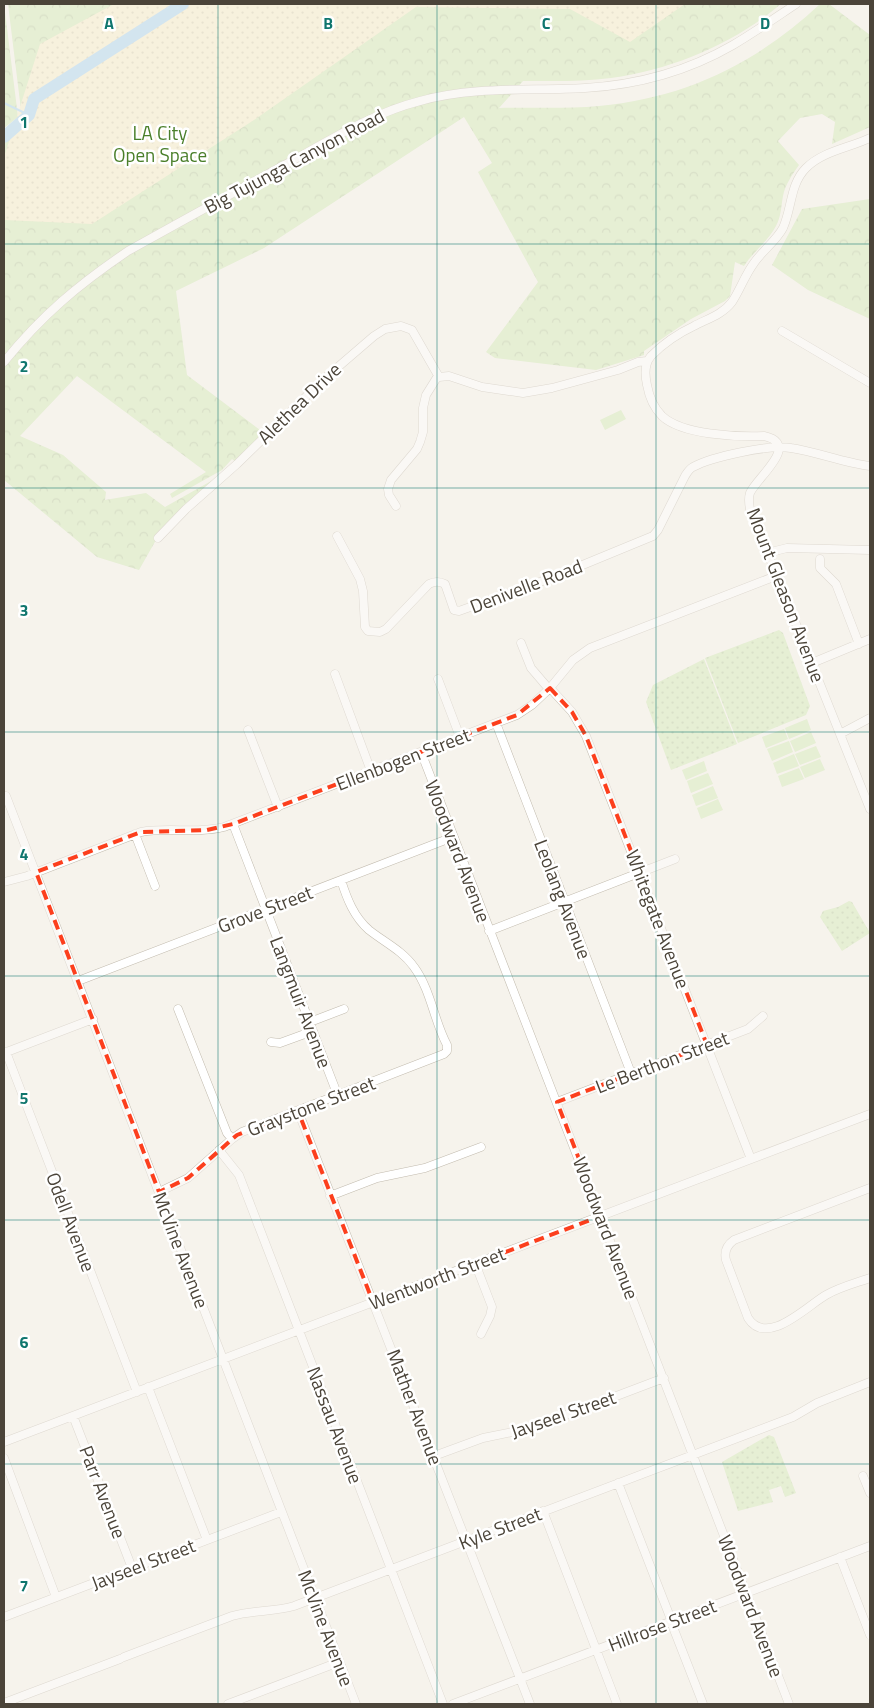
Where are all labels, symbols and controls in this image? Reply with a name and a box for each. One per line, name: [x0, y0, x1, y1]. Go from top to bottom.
text: A: [104, 11, 114, 35]
text: B: [323, 11, 333, 35]
text: C: [542, 11, 551, 35]
text: D: [760, 11, 770, 35]
street label: Big Tujunga Canyon Road: [198, 101, 389, 220]
text: 1: [20, 110, 28, 134]
park label: LA City Open Space: [113, 118, 207, 169]
text: 2: [20, 354, 28, 378]
street label: Alethea Drive: [250, 355, 347, 450]
street label: Mount Gleason Avenue: [740, 503, 833, 686]
street label: Denivelle Road: [465, 551, 586, 620]
text: 3: [20, 598, 28, 622]
street label: Ellenbogen Street: [331, 719, 475, 797]
street label: Woodward Avenue: [418, 775, 499, 926]
street label: Leolang Avenue: [527, 835, 600, 963]
text: 4: [20, 842, 29, 866]
street label: Whitegate Avenue: [619, 845, 698, 992]
street label: Grove Street: [213, 877, 317, 940]
street label: Langmuir Avenue: [263, 932, 340, 1072]
street label: Le Berthon Street: [591, 1023, 733, 1100]
street label: Graystone Street: [242, 1068, 379, 1143]
text: 5: [20, 1086, 29, 1110]
street label: Woodward Avenue: [566, 1152, 647, 1303]
street label: Odell Avenue: [39, 1168, 104, 1276]
street label: McVine Avenue: [146, 1187, 217, 1312]
street label: Wentworth Street: [364, 1238, 509, 1317]
text: 6: [20, 1330, 29, 1354]
street label: Mather Avenue: [380, 1345, 451, 1469]
street label: Nassau Avenue: [300, 1362, 371, 1488]
street label: Jayseel Street: [506, 1382, 620, 1445]
street label: Parr Avenue: [72, 1441, 134, 1543]
street label: Kyle Street: [454, 1498, 546, 1557]
street label: Jayseel Street: [86, 1530, 199, 1597]
street label: Woodward Avenue: [711, 1530, 792, 1681]
street label: McVine Avenue: [291, 1565, 362, 1690]
text: 7: [20, 1574, 28, 1598]
street label: Hillrose Street: [604, 1590, 720, 1658]

